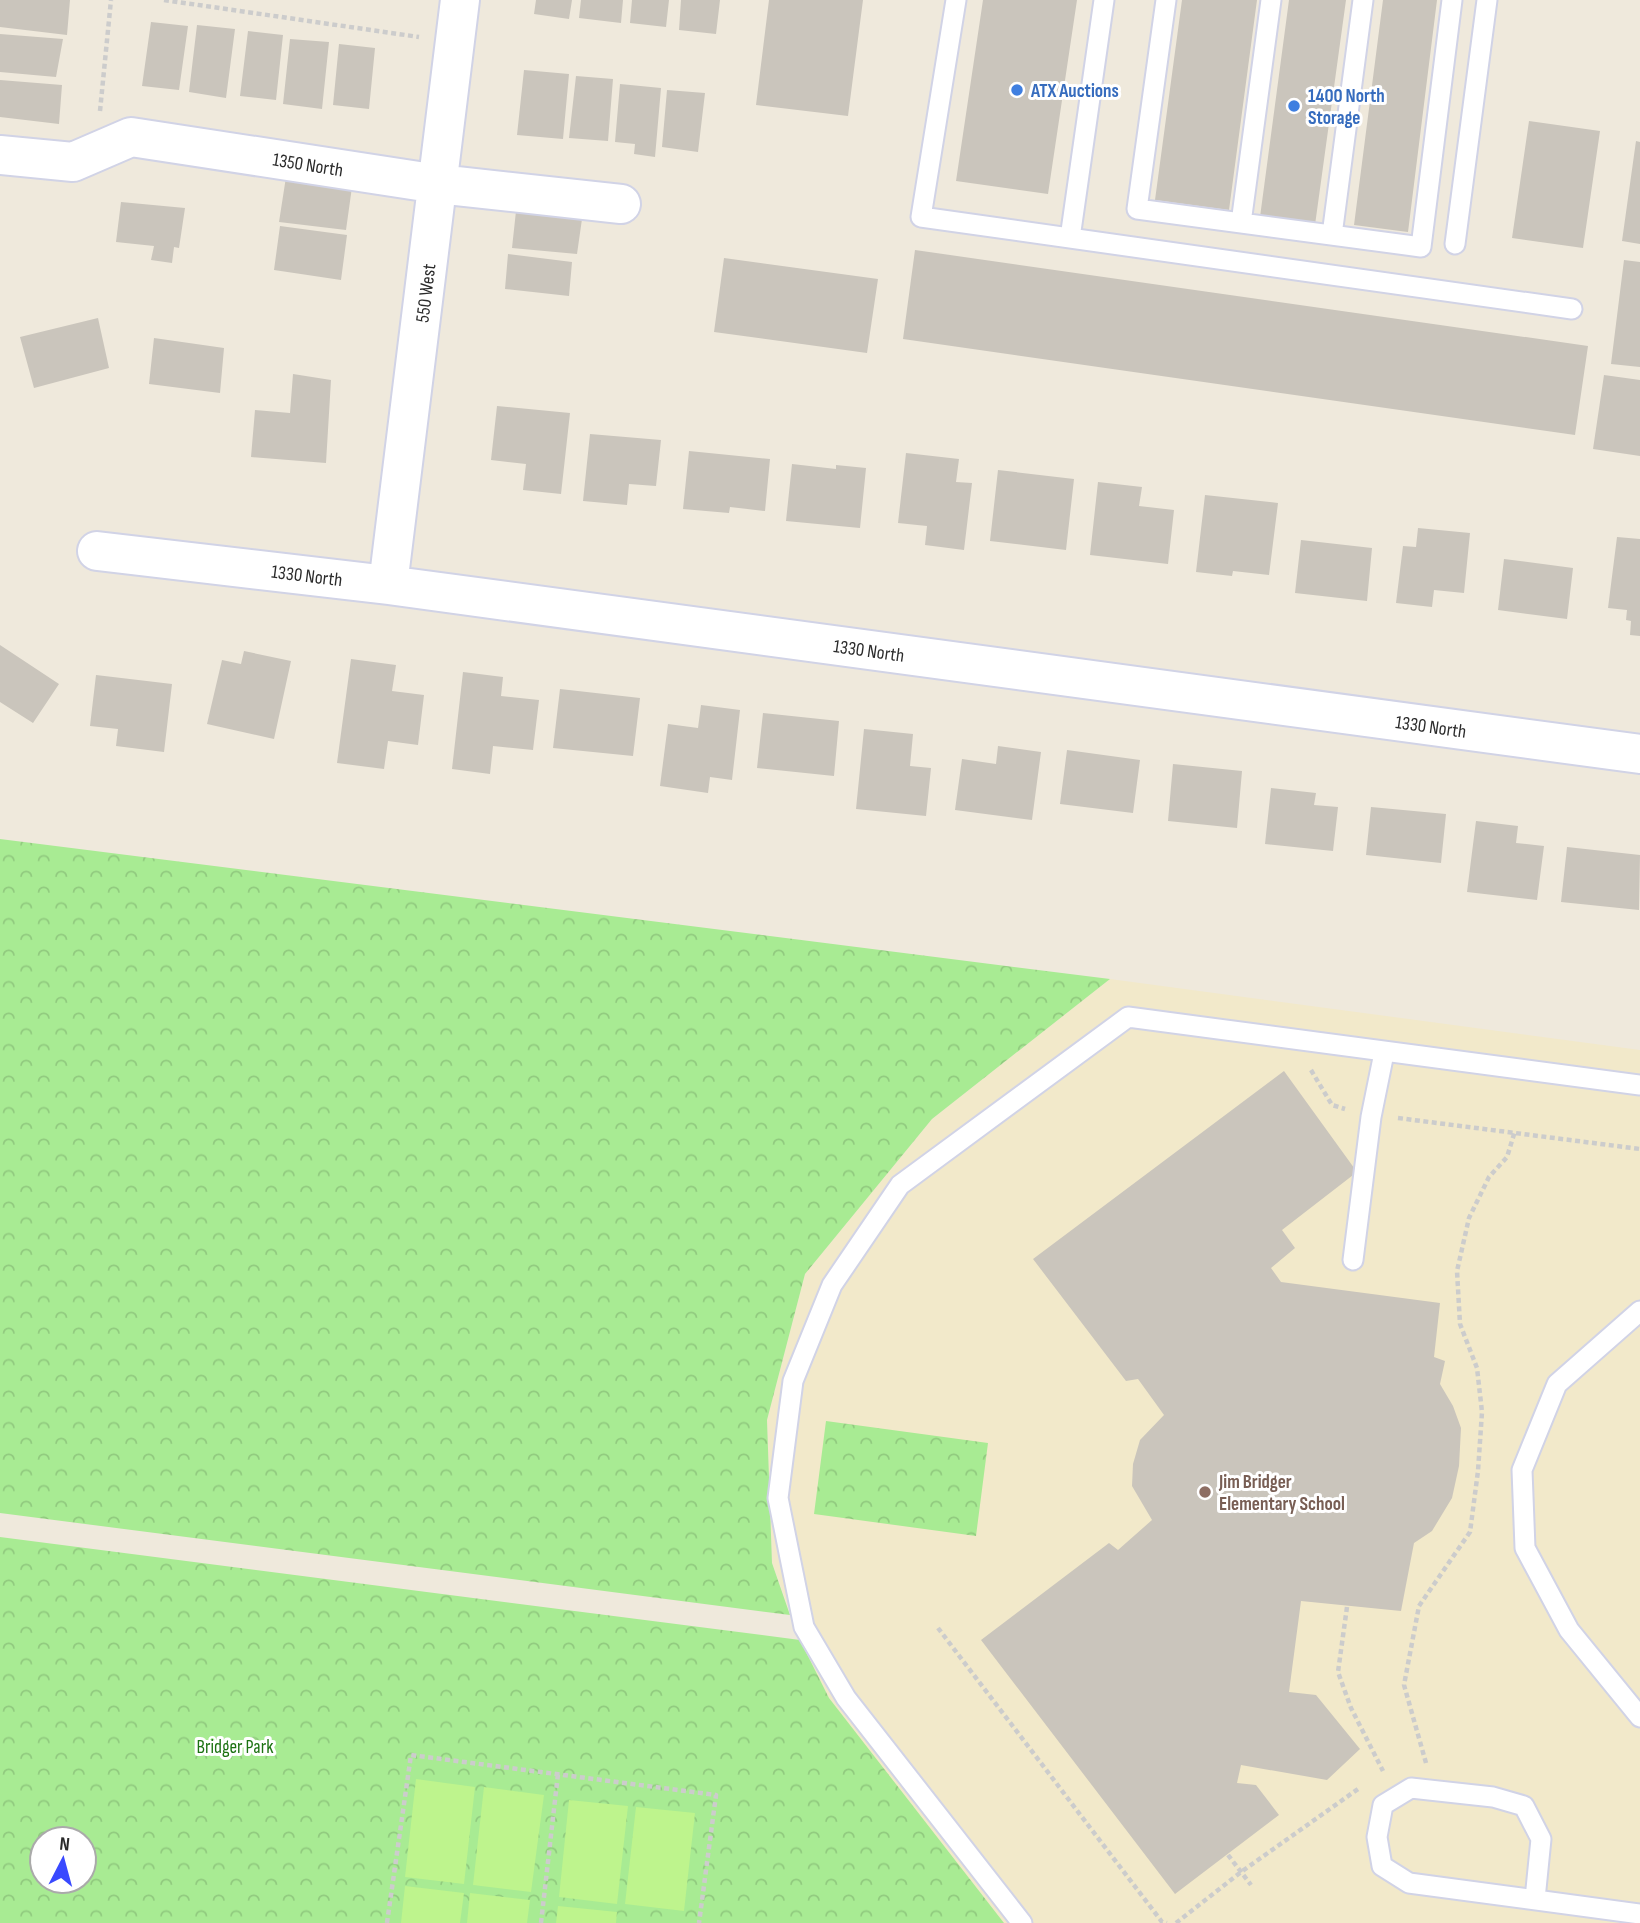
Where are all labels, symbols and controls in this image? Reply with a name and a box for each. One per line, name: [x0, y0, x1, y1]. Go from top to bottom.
place label: ATX Auctions: [1030, 80, 1119, 103]
marker: ATX Auctions: [1009, 82, 1025, 98]
place label: 1400 North Storage: [1308, 85, 1385, 130]
marker: 1400 North Storage: [1286, 98, 1302, 114]
street label: 1350 North: [271, 149, 345, 182]
street label: 550 West: [411, 262, 442, 324]
street label: 1330 North: [270, 561, 344, 592]
street label: 1330 North: [832, 635, 906, 668]
street label: 1330 North: [1394, 711, 1468, 744]
place label: Jim Bridger Elementary School: [1218, 1471, 1345, 1516]
marker: Jim Bridger Elementary School: [1197, 1484, 1213, 1500]
park label: Bridger Park: [197, 1736, 274, 1759]
north arrow: [28, 1825, 98, 1895]
text: N: [58, 1833, 71, 1857]

